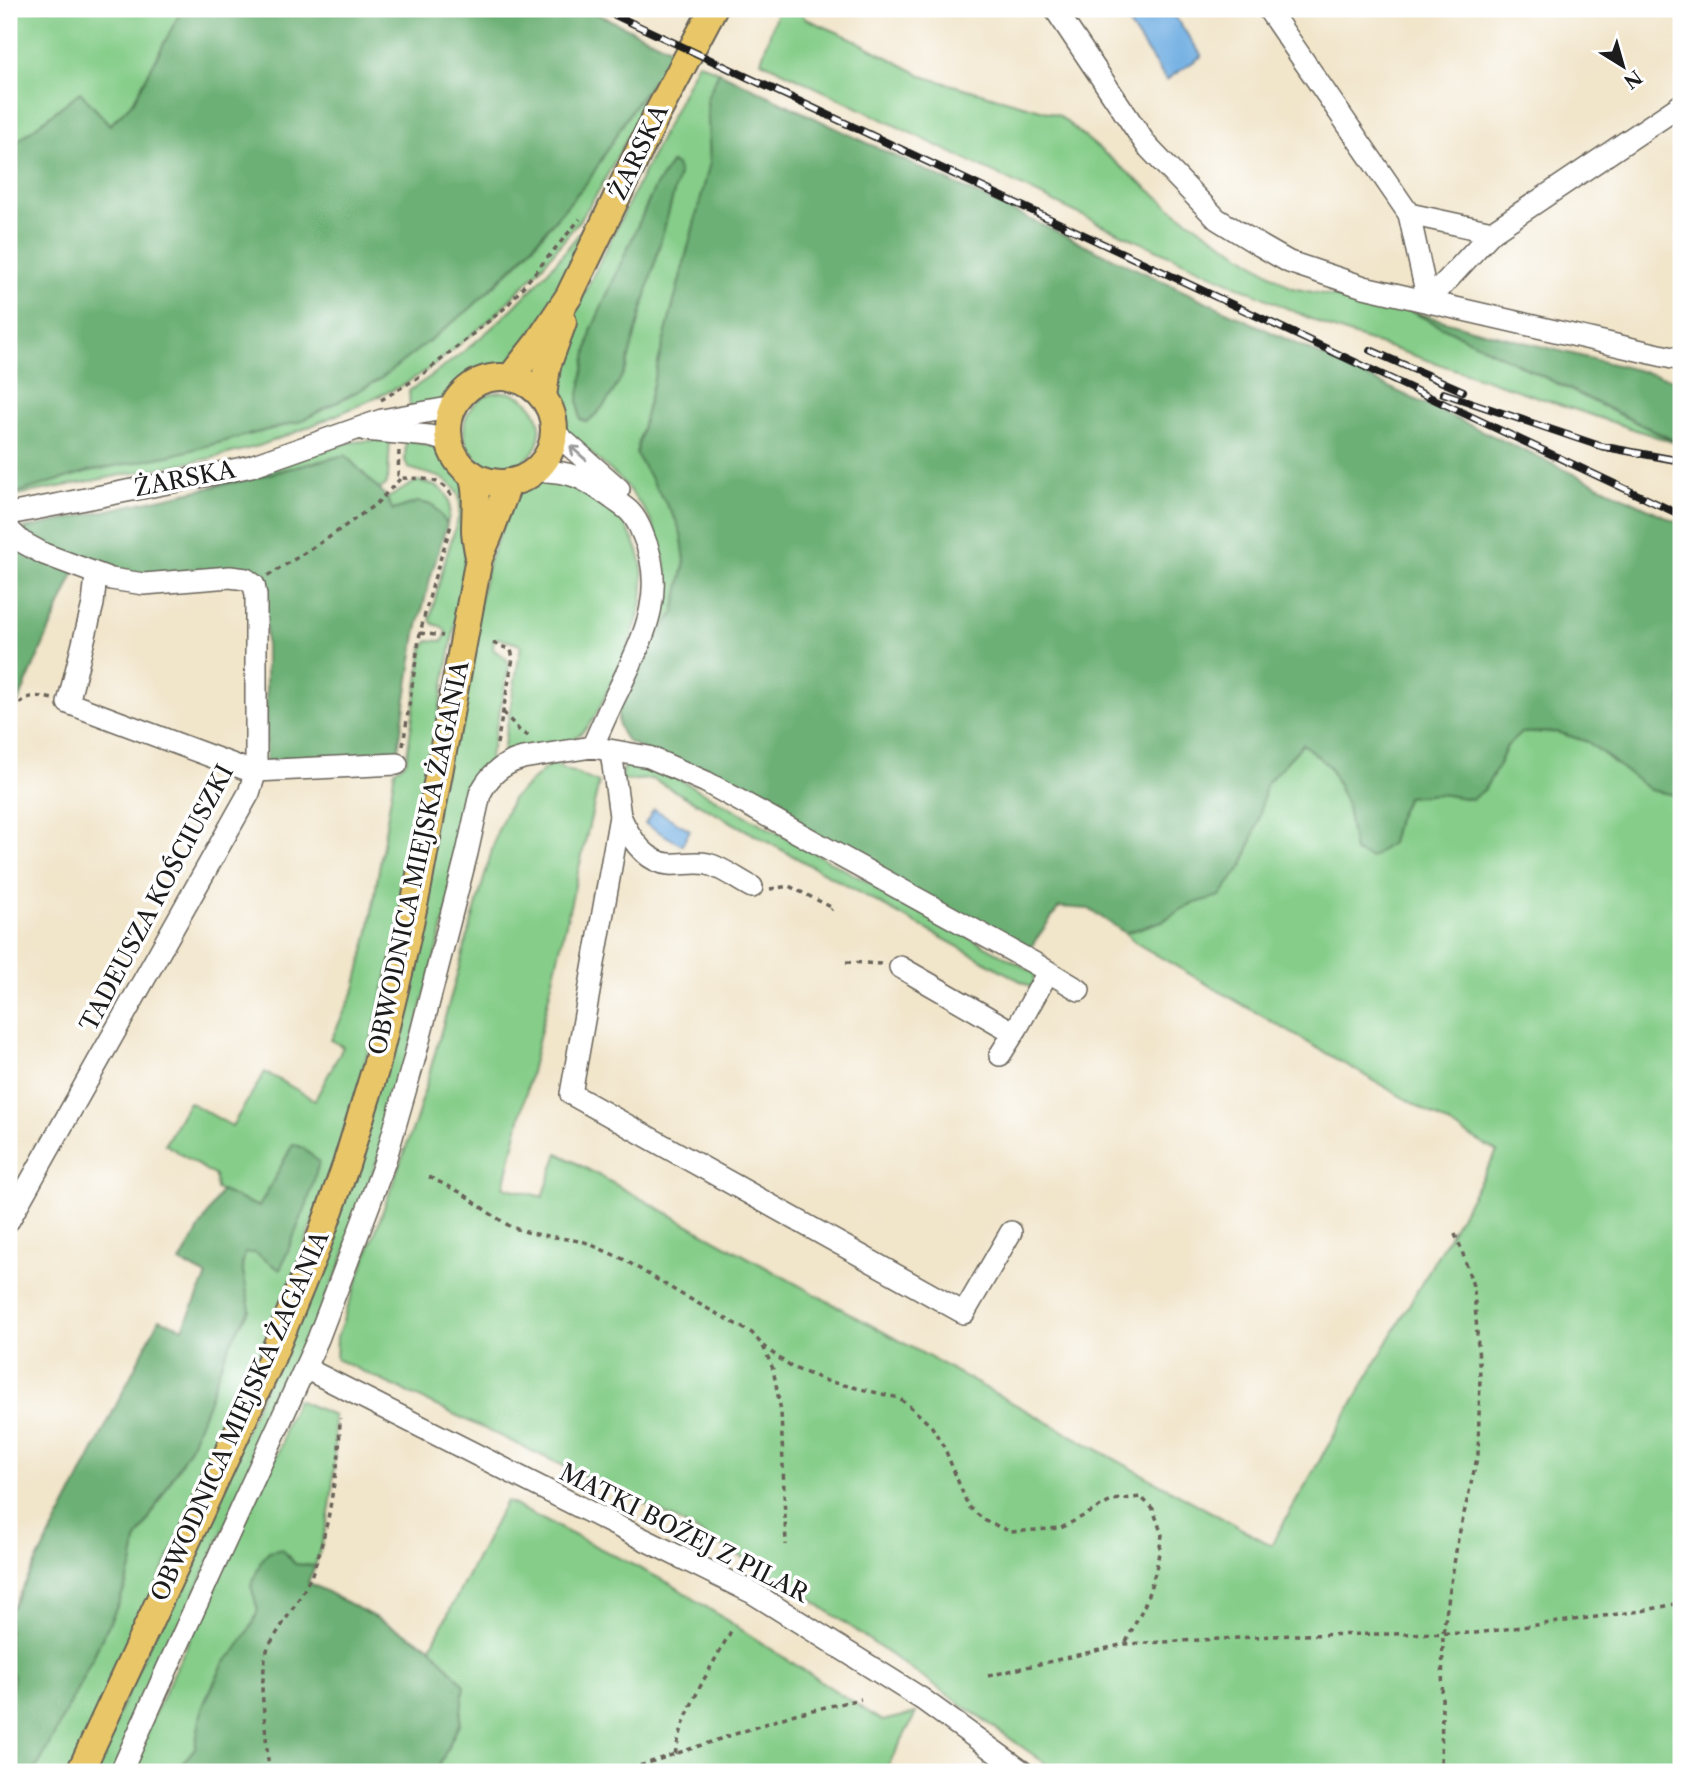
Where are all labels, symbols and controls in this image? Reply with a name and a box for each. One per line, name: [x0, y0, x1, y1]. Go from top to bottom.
north arrow: [1588, 32, 1658, 102]
text: N: [1619, 65, 1646, 93]
street label: ŻARSKA: [602, 98, 675, 204]
one-way arrow: [569, 445, 587, 461]
street label: ŻARSKA: [132, 453, 239, 503]
street label: OBWODNICA MIEJSKA ŻAGANIA: [362, 657, 475, 1058]
street label: TADEUSZA KOŚCIUSZKI: [73, 759, 239, 1036]
street label: OBWODNICA MIEJSKA ŻAGANIA: [144, 1225, 335, 1605]
street label: MATKI BOŻEJ Z PILAR: [555, 1456, 815, 1609]

